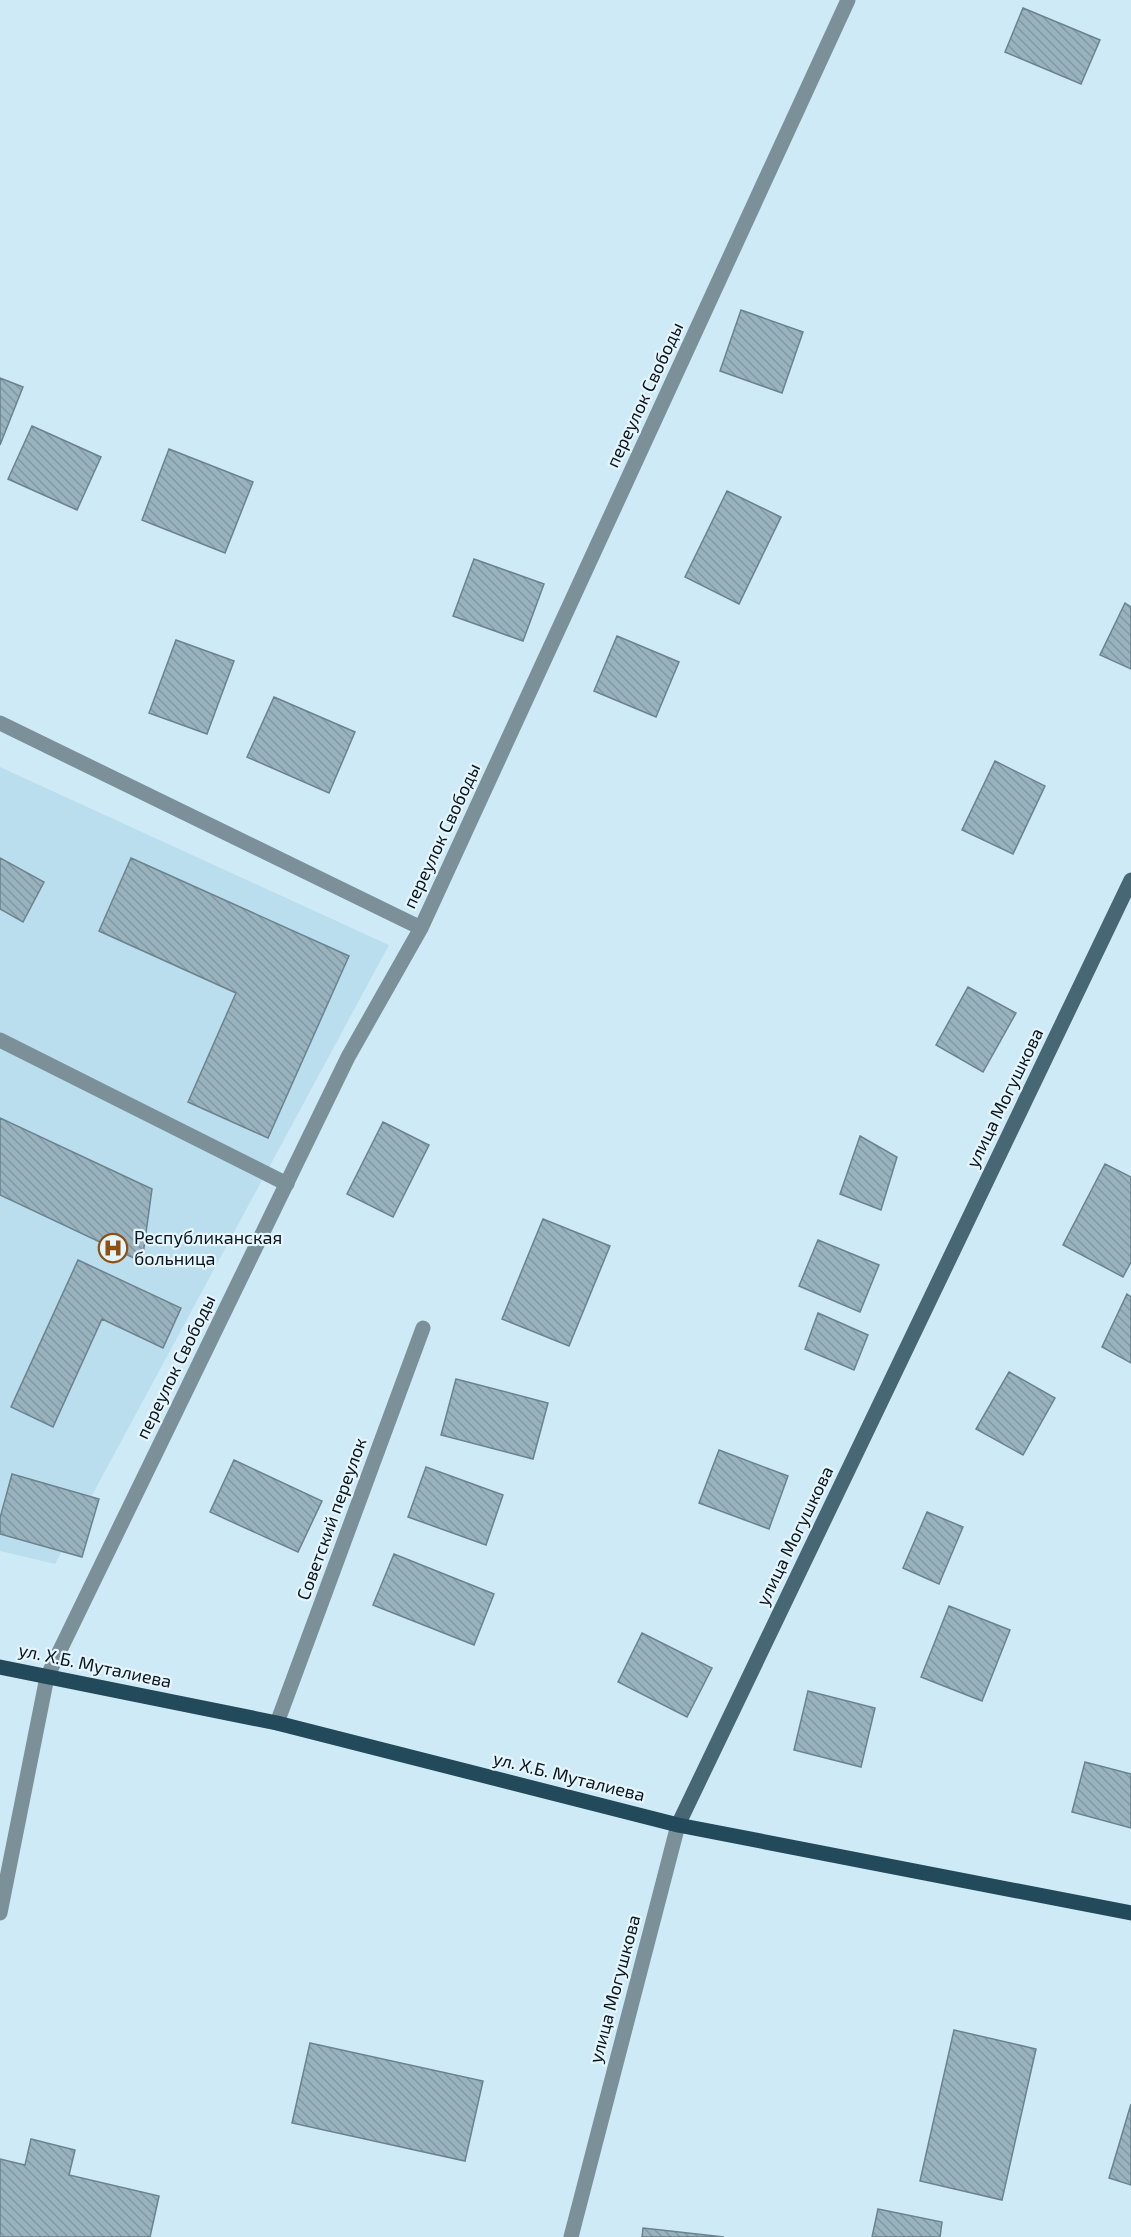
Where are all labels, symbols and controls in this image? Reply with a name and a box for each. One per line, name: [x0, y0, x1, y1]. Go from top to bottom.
street label: переулок Свободы: [601, 318, 687, 471]
street label: переулок Свободы: [398, 759, 484, 912]
street label: улица Могушкова: [961, 1024, 1047, 1171]
place label: Республиканская больница: [134, 1226, 282, 1269]
hospital icon: Республиканская больница: [97, 1232, 129, 1264]
street label: переулок Свободы: [131, 1291, 220, 1442]
street label: Советский переулок: [291, 1434, 371, 1603]
street label: улица Могушкова: [751, 1462, 837, 1609]
street label: ул. Х.Б. Муталиева: [17, 1638, 174, 1692]
street label: ул. Х.Б. Муталиева: [491, 1747, 647, 1806]
street label: улица Могушкова: [584, 1912, 644, 2065]

